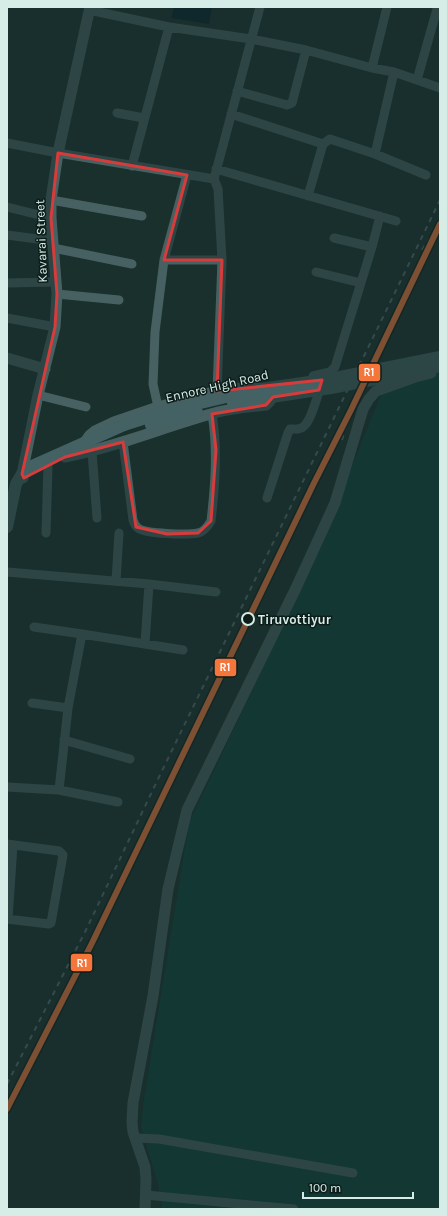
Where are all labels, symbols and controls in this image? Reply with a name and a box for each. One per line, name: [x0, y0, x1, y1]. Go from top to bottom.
street label: Kavarai Street: [32, 199, 50, 283]
line badge: R1: [358, 363, 381, 382]
text: R1: [363, 366, 375, 379]
street label: Ennore High Road: [164, 367, 270, 405]
marker: Tiruvottiyur: [241, 612, 255, 626]
place label: Tiruvottiyur: [258, 612, 332, 627]
line badge: R1: [214, 658, 237, 677]
text: R1: [219, 661, 231, 674]
line badge: R1: [70, 953, 93, 972]
text: R1: [76, 957, 88, 970]
scale bar: [303, 1174, 413, 1200]
text: 100 m: [309, 1181, 341, 1195]

